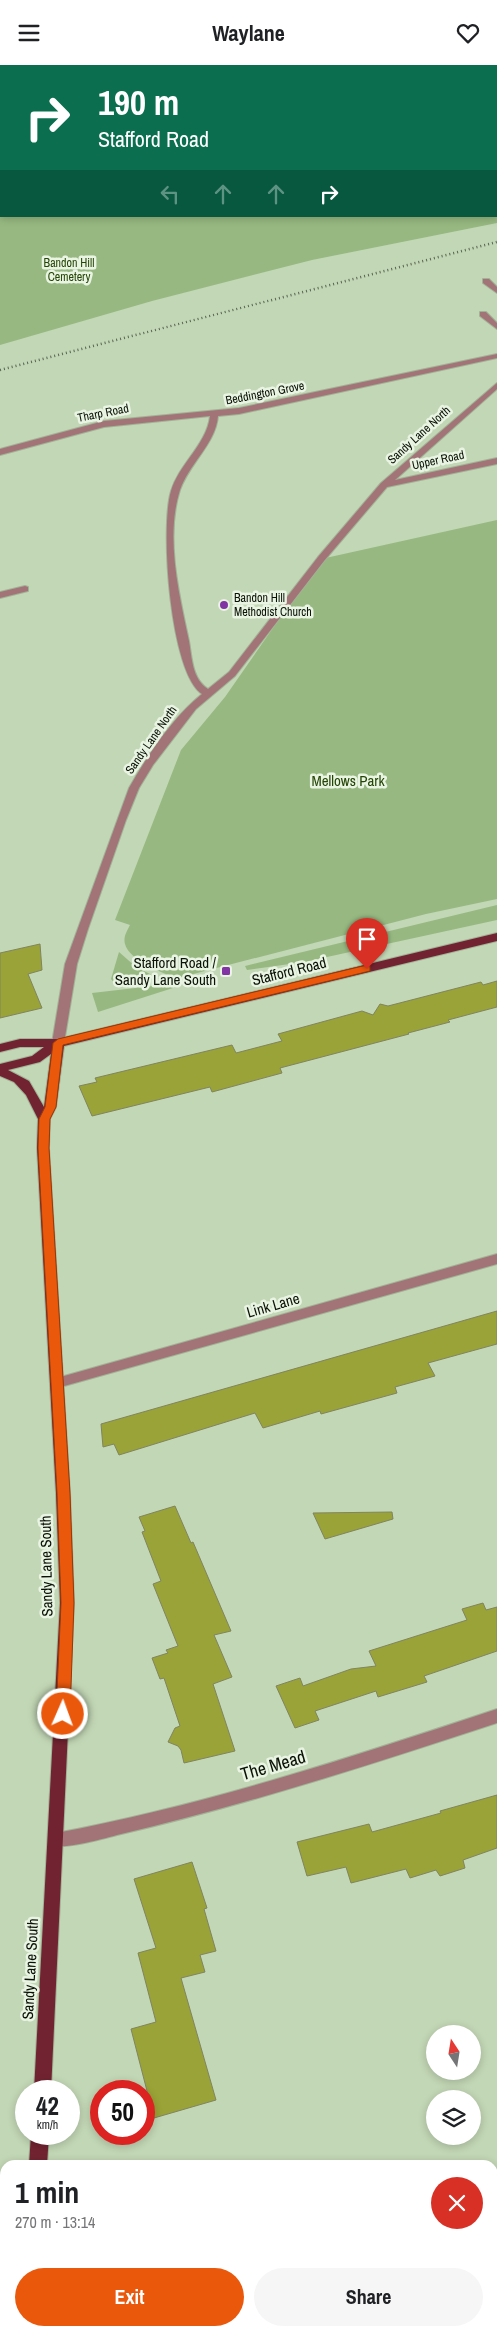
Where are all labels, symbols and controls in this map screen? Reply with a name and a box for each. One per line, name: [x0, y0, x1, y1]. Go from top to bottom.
text: Waylane: [212, 18, 285, 48]
icon: menu: [15, 19, 43, 47]
icon: heart: [454, 19, 482, 47]
text: 190 m: [98, 79, 179, 126]
icon: right: [15, 85, 80, 150]
text: Stafford Road: [98, 124, 209, 154]
icon: left: [156, 180, 184, 208]
icon: ahead: [209, 180, 237, 208]
icon: ahead: [262, 180, 290, 208]
icon: right: [315, 180, 343, 208]
park label: Bandon Hill Cemetery: [44, 255, 94, 285]
street label: Beddington Grove: [224, 378, 306, 408]
street label: Tharp Road: [76, 400, 130, 426]
street label: Sandy Lane North: [384, 403, 454, 467]
street label: Upper Road: [410, 447, 466, 473]
place label: Bandon Hill Methodist Church: [234, 590, 312, 620]
marker: Bandon Hill Methodist Church: [218, 599, 230, 611]
street label: Sandy Lane North: [122, 703, 180, 777]
park label: Mellows Park: [311, 770, 385, 791]
pin: [346, 918, 388, 969]
icon: arrive: [353, 925, 381, 953]
place label: Stafford Road / Sandy Lane South: [115, 952, 217, 990]
street label: Stafford Road: [250, 952, 328, 990]
marker: Stafford Road / Sandy Lane South: [220, 965, 232, 977]
street label: Link Lane: [244, 1287, 302, 1323]
street label: Sandy Lane South: [35, 1515, 57, 1617]
position arrow: [36, 1687, 88, 1739]
street label: The Mead: [238, 1744, 308, 1786]
street label: Sandy Lane South: [17, 1918, 43, 2020]
north arrow: [426, 2025, 481, 2080]
map controls: [426, 2025, 481, 2145]
speed limit sign: 50: [90, 2080, 155, 2145]
text: 42: [36, 2089, 59, 2123]
button: layers: [426, 2090, 481, 2145]
text: km/h: [37, 2117, 58, 2133]
text: 1 min: [15, 2172, 79, 2212]
button: close: [431, 2177, 483, 2229]
text: 270 m · 13:14: [15, 2211, 95, 2233]
button: Exit: [15, 2268, 244, 2326]
button: Share: [254, 2268, 483, 2326]

